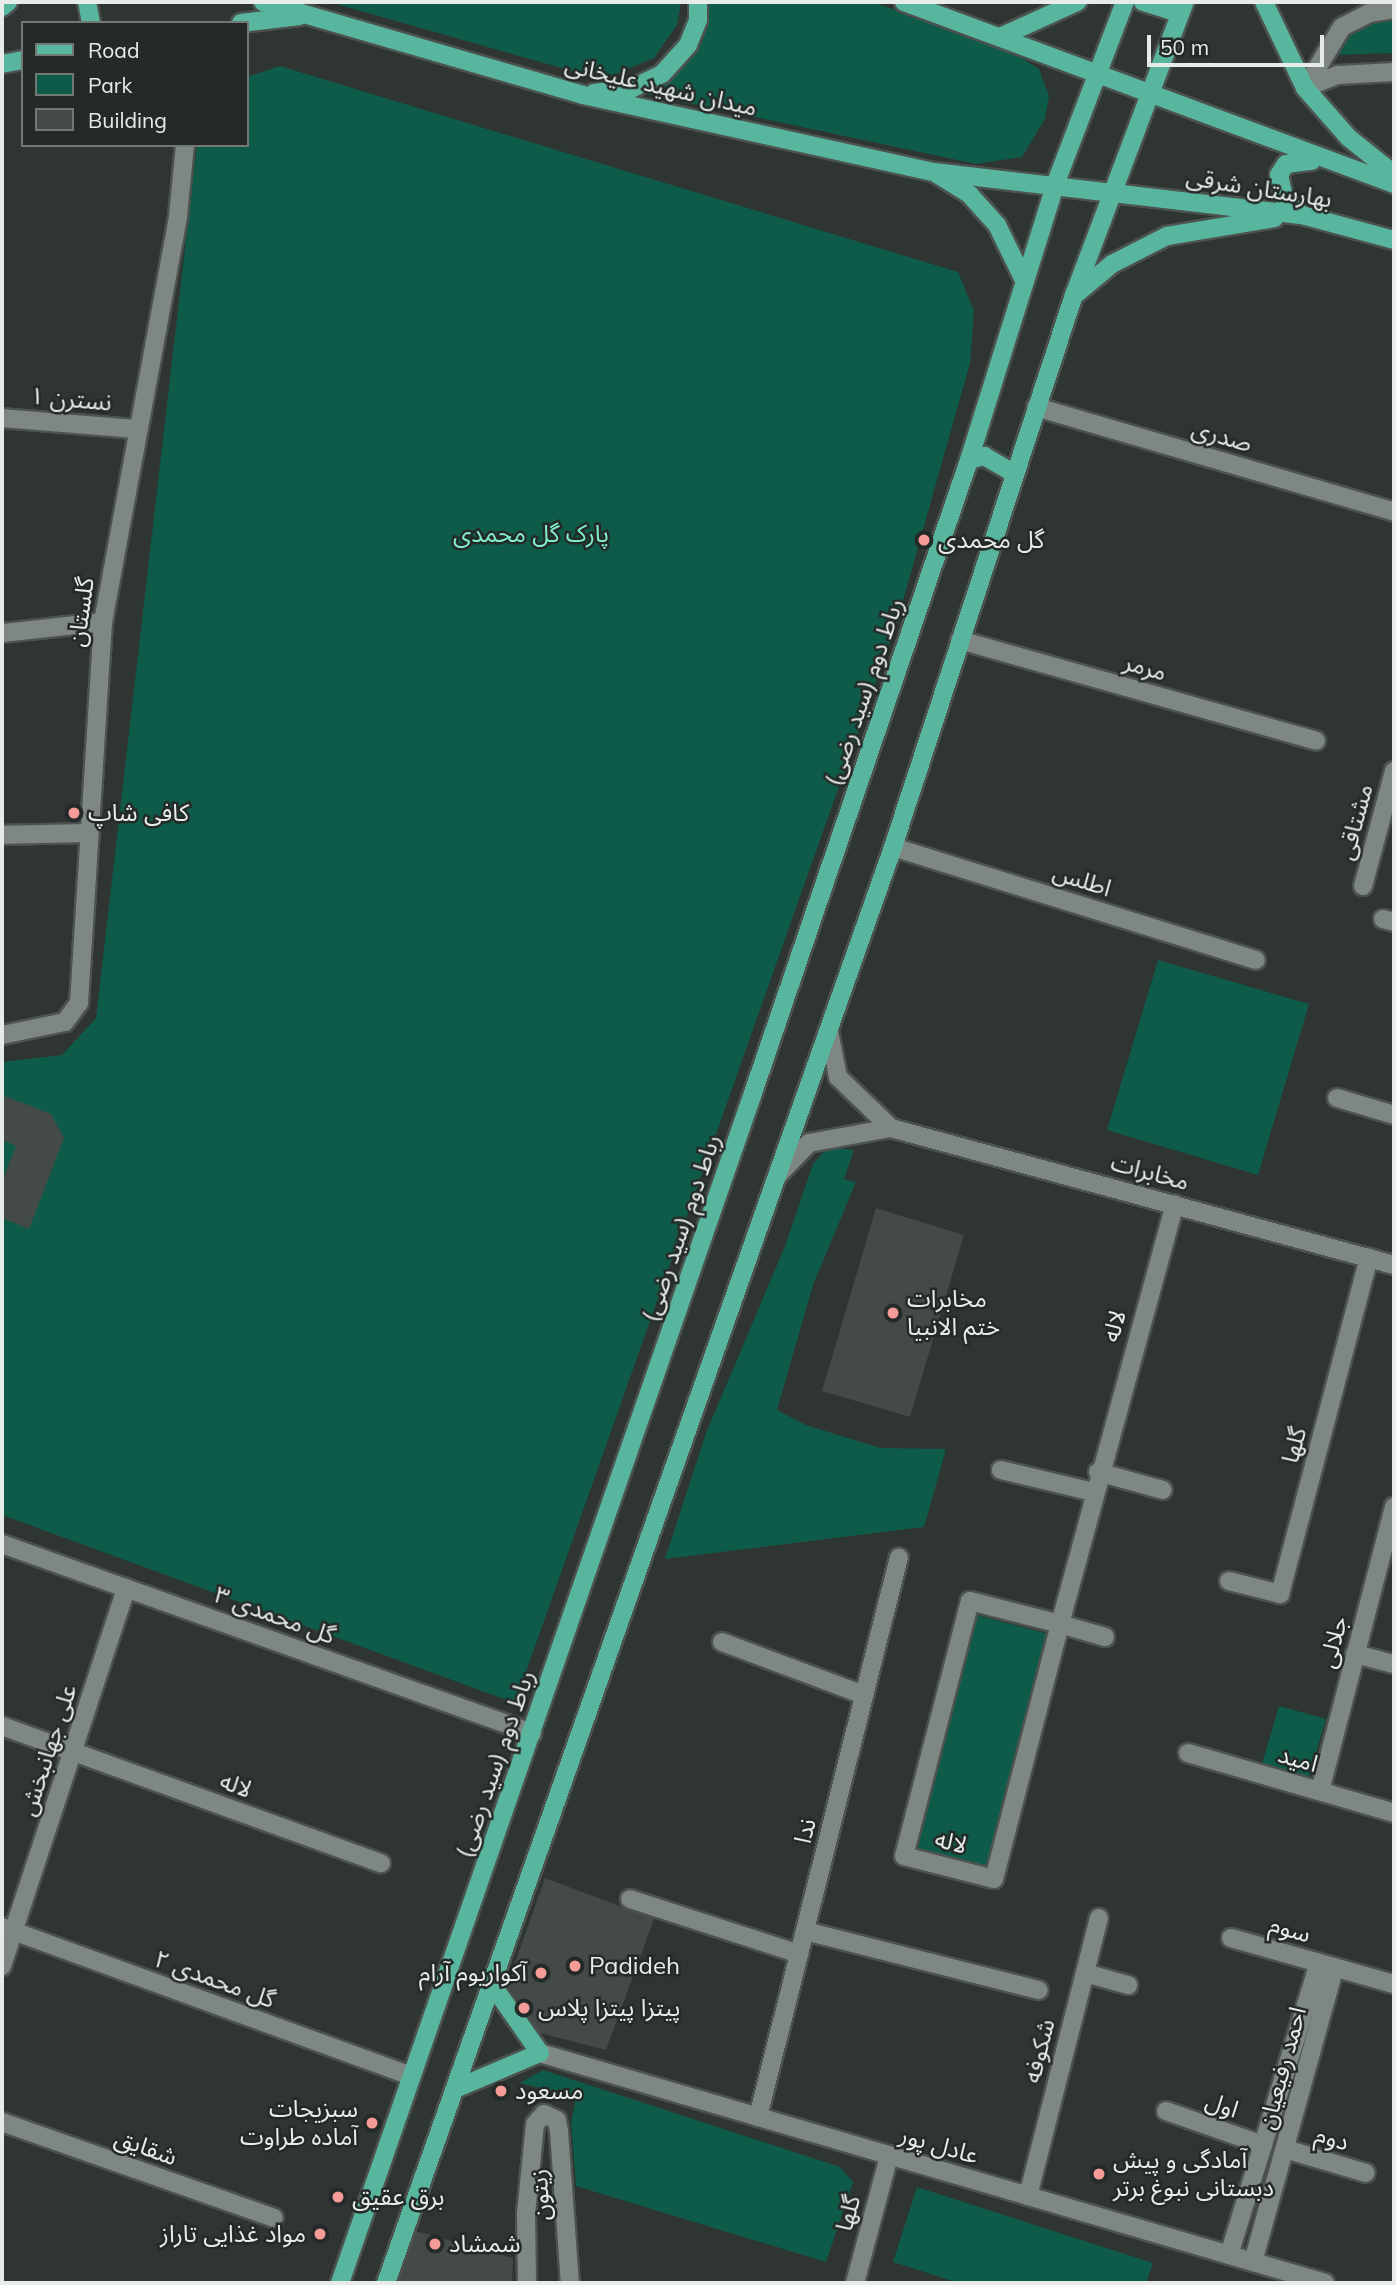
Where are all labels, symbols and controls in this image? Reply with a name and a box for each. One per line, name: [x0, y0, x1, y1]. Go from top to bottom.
legend: [21, 21, 248, 147]
scale bar: [1151, 21, 1328, 65]
text: 50 m: [1160, 34, 1209, 60]
text: Road: [88, 37, 139, 63]
street label: میدان شهید علیخانی: [562, 50, 760, 122]
text: Park: [88, 72, 132, 98]
text: Building: [88, 107, 167, 133]
street label: بهارستان شرقی: [1184, 162, 1334, 214]
street label: نسترن ۱: [29, 381, 113, 417]
street label: صدری: [1188, 414, 1256, 458]
park label: پارک گل محمدی: [453, 520, 609, 548]
place label: گل محمدی: [938, 526, 1044, 554]
marker: گل محمدی: [916, 532, 932, 548]
street label: گلستان: [62, 575, 100, 649]
street label: رباط دوم (سید رضی): [818, 595, 910, 789]
street label: مرمر: [1120, 647, 1170, 687]
street label: مشتاقی: [1331, 781, 1379, 863]
place label: کافی شاپ: [88, 799, 189, 827]
marker: کافی شاپ: [66, 805, 82, 821]
street label: اطلس: [1049, 858, 1115, 902]
street label: رباط دوم (سید رضی): [635, 1131, 727, 1325]
street label: مخابرات: [1108, 1148, 1192, 1196]
place label: مخابرات ختم الانبیا: [907, 1285, 1000, 1341]
marker: مخابرات ختم الانبیا: [885, 1305, 901, 1321]
street label: لاله: [1096, 1307, 1132, 1345]
street label: گلها: [1275, 1424, 1313, 1466]
street label: گل محمدی ۳: [211, 1580, 339, 1650]
street label: جلالی: [1312, 1613, 1354, 1671]
street label: رباط دوم (سید رضی): [449, 1667, 541, 1861]
street label: علی جهانبخش: [13, 1680, 83, 1820]
street label: امید: [1275, 1740, 1321, 1778]
street label: لاله: [216, 1766, 256, 1804]
street label: ندا: [788, 1815, 822, 1847]
street label: لاله: [932, 1824, 970, 1860]
street label: سوم: [1266, 1909, 1314, 1949]
street label: گل محمدی ۲: [151, 1944, 279, 2014]
place label: Padideh: [589, 1952, 680, 1980]
marker: Padideh: [567, 1958, 583, 1974]
place label: آکواریوم آرام: [419, 1959, 527, 1987]
marker: آکواریوم آرام: [533, 1965, 549, 1981]
place label: پیتزا پیتزا پلاس: [538, 1994, 680, 2022]
marker: پیتزا پیتزا پلاس: [516, 2000, 532, 2016]
street label: احمد رفیعیان: [1252, 2004, 1312, 2132]
street label: شکوفه: [1017, 2016, 1061, 2086]
place label: مسعود: [515, 2077, 583, 2105]
marker: مسعود: [493, 2083, 509, 2099]
street label: اول: [1202, 2086, 1242, 2124]
place label: سبزیجات آماده طراوت: [240, 2095, 358, 2151]
marker: سبزیجات آماده طراوت: [364, 2115, 380, 2131]
street label: عادل پور: [896, 2120, 982, 2170]
street label: دوم: [1312, 2120, 1352, 2156]
street label: شقایق: [111, 2122, 181, 2172]
place label: آمادگی و پیش دبستانی نبوغ برتر: [1113, 2146, 1274, 2202]
marker: آمادگی و پیش دبستانی نبوغ برتر: [1091, 2166, 1107, 2182]
street label: زیتون: [524, 2168, 556, 2222]
place label: برق عقیق: [352, 2183, 444, 2211]
marker: برق عقیق: [330, 2189, 346, 2205]
street label: گلها: [829, 2192, 867, 2234]
place label: مواد غذایی تاراز: [160, 2220, 306, 2248]
marker: مواد غذایی تاراز: [312, 2226, 328, 2242]
place label: شمشاد: [449, 2230, 521, 2258]
marker: شمشاد: [427, 2236, 443, 2252]

